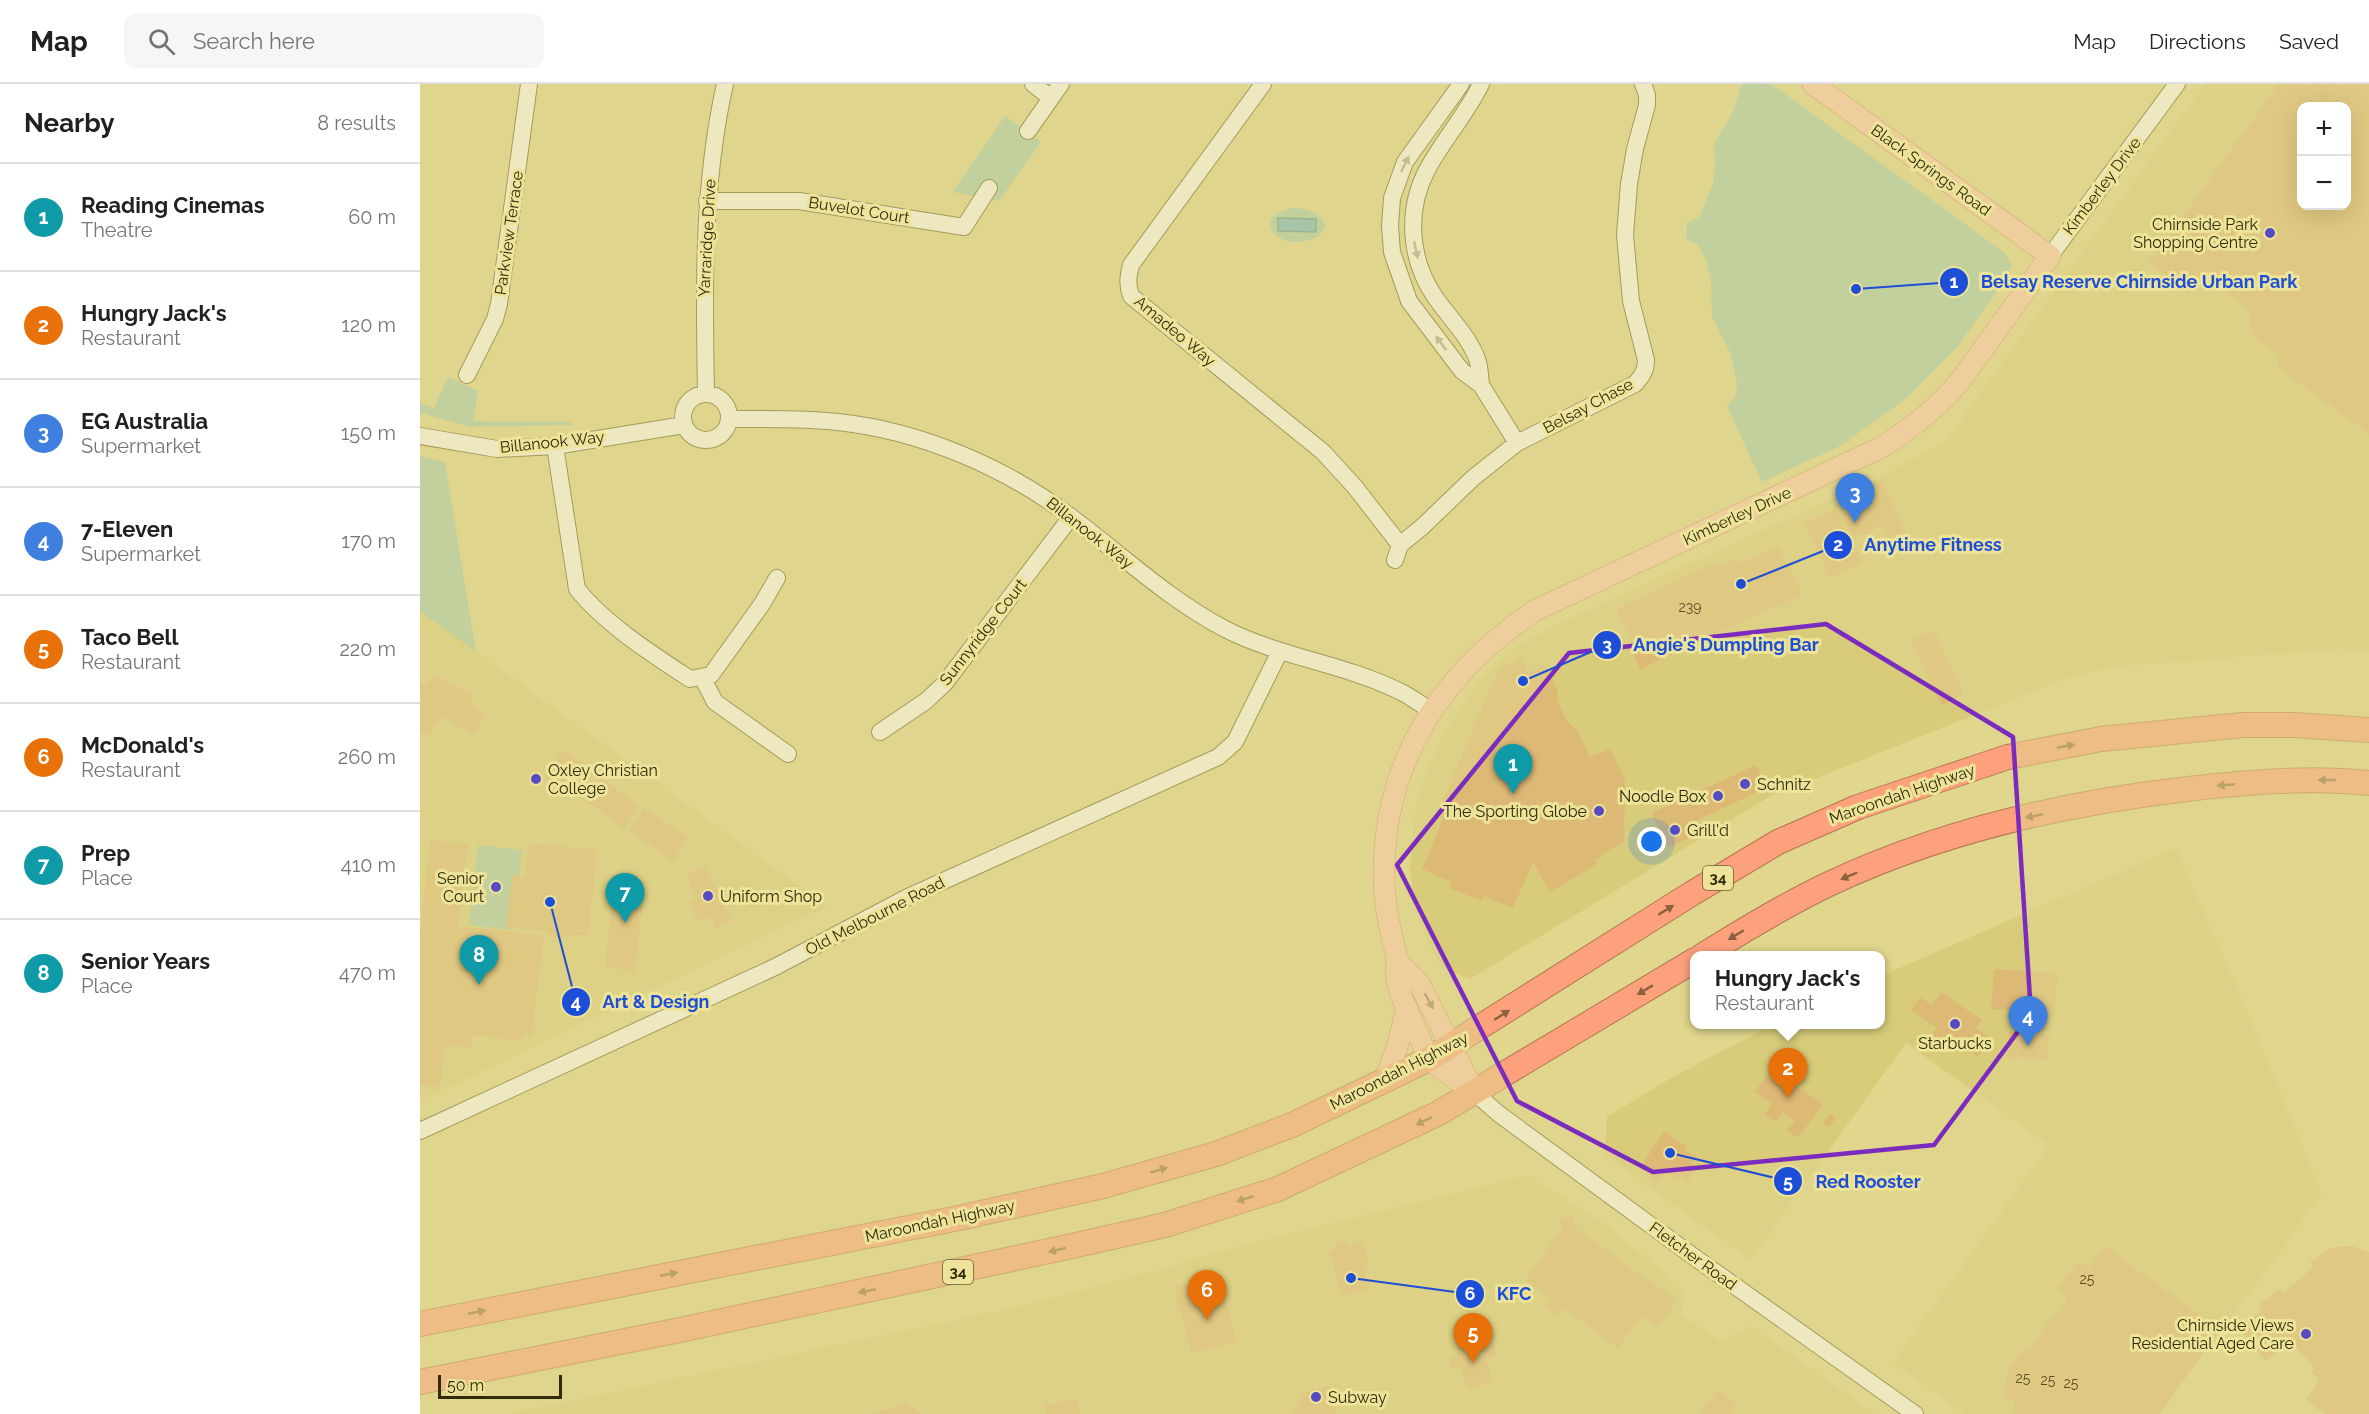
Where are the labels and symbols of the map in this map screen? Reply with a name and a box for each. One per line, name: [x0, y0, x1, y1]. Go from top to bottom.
street label: Black Springs Road: [1868, 120, 1995, 220]
street label: Kimberley Drive: [2059, 133, 2145, 239]
one-way arrow: [1400, 155, 1410, 172]
street label: Parkview Terrace: [491, 170, 527, 296]
street label: Yarraridge Drive: [694, 178, 720, 298]
street label: Buvelot Court: [807, 193, 911, 227]
place label: Chirnside Park Shopping Centre: [2133, 215, 2259, 252]
marker: Chirnside Park Shopping Centre: [2263, 226, 2277, 240]
one-way arrow: [1412, 241, 1421, 260]
callout: Belsay Reserve Chirnside Urban Park: [1939, 264, 2310, 300]
text: 1: [1950, 271, 1959, 292]
text: Belsay Reserve Chirnside Urban Park: [1981, 271, 2298, 292]
street label: Amadeo Way: [1131, 292, 1220, 371]
one-way arrow: [1435, 335, 1447, 350]
street label: Belsay Chase: [1540, 374, 1636, 438]
street label: Billanook Way: [499, 427, 606, 457]
pin: 3: [1836, 474, 1874, 523]
street label: Kimberley Drive: [1680, 483, 1794, 549]
street label: Billanook Way: [1043, 493, 1137, 573]
callout: Anytime Fitness: [1823, 527, 2014, 563]
text: 2: [1833, 534, 1843, 555]
text: Anytime Fitness: [1864, 534, 2002, 555]
street label: Sunnyridge Court: [936, 575, 1031, 689]
house number: 239: [1679, 599, 1701, 615]
callout: Angie's Dumpling Bar: [1592, 627, 1831, 663]
text: 3: [1602, 634, 1612, 655]
text: Angie's Dumpling Bar: [1633, 634, 1819, 655]
one-way arrow: [2056, 741, 2075, 750]
pin: 1: [1494, 744, 1532, 794]
street label: Maroondah Highway: [1827, 760, 1978, 828]
place label: Oxley Christian College: [548, 761, 658, 798]
marker: Oxley Christian College: [529, 772, 543, 786]
place label: Schnitz: [1757, 775, 1811, 794]
one-way arrow: [2317, 775, 2336, 785]
marker: Schnitz: [1738, 777, 1752, 791]
one-way arrow: [2217, 780, 2236, 790]
place label: Noodle Box: [1619, 787, 1706, 806]
marker: Noodle Box: [1711, 789, 1725, 803]
place label: The Sporting Globe: [1443, 802, 1587, 821]
marker: The Sporting Globe: [1592, 804, 1606, 818]
one-way arrow: [2025, 811, 2043, 821]
place label: Grill'd: [1687, 821, 1729, 840]
marker: Grill'd: [1668, 823, 1682, 837]
your location: [1637, 827, 1666, 856]
road number: 34: [1703, 866, 1733, 890]
place label: Senior Court: [437, 869, 485, 906]
one-way arrow: [1840, 871, 1858, 881]
street label: Old Melbourne Road: [802, 873, 948, 959]
pin: 7: [606, 874, 644, 923]
marker: Senior Court: [489, 880, 503, 894]
place label: Uniform Shop: [720, 887, 822, 906]
marker: Uniform Shop: [701, 889, 715, 903]
one-way arrow: [1658, 905, 1674, 916]
one-way arrow: [1728, 929, 1744, 940]
pin: 8: [460, 936, 498, 985]
callout: Art & Design: [561, 984, 722, 1020]
one-way arrow: [1637, 985, 1653, 996]
text: 4: [571, 991, 581, 1012]
text: Art & Design: [603, 991, 709, 1012]
one-way arrow: [1423, 993, 1434, 1009]
pin: 4: [2008, 996, 2048, 1046]
one-way arrow: [1493, 1009, 1510, 1020]
marker: Starbucks: [1948, 1017, 1962, 1031]
street label: Maroondah Highway: [1327, 1028, 1472, 1114]
place label: Starbucks: [1918, 1034, 1992, 1053]
pin: 2: [1768, 1048, 1808, 1098]
one-way arrow: [1415, 1116, 1432, 1125]
callout: Red Rooster: [1773, 1163, 1932, 1199]
one-way arrow: [1151, 1165, 1169, 1174]
text: 5: [1783, 1171, 1793, 1192]
text: Red Rooster: [1815, 1171, 1921, 1192]
one-way arrow: [1236, 1195, 1254, 1204]
street label: Maroondah Highway: [863, 1196, 1017, 1246]
street label: Fletcher Road: [1646, 1218, 1740, 1294]
one-way arrow: [1048, 1245, 1066, 1255]
road number: 34: [943, 1260, 973, 1284]
one-way arrow: [659, 1269, 678, 1278]
pin: 6: [1188, 1270, 1226, 1320]
house number: 25: [2080, 1271, 2095, 1287]
callout: KFC: [1455, 1276, 1544, 1312]
text: 6: [1465, 1283, 1476, 1304]
text: KFC: [1497, 1283, 1531, 1304]
one-way arrow: [857, 1287, 876, 1296]
one-way arrow: [468, 1307, 487, 1316]
pin: 5: [1454, 1314, 1492, 1363]
place label: Chirnside Views Residential Aged Care: [2131, 1316, 2294, 1353]
marker: Chirnside Views Residential Aged Care: [2299, 1327, 2313, 1341]
house number: 25: [2016, 1370, 2031, 1386]
scale bar: [438, 1372, 562, 1400]
house number: 25: [2041, 1372, 2056, 1388]
house number: 25: [2064, 1375, 2079, 1391]
place label: Subway: [1328, 1388, 1387, 1407]
marker: Subway: [1309, 1390, 1323, 1404]

